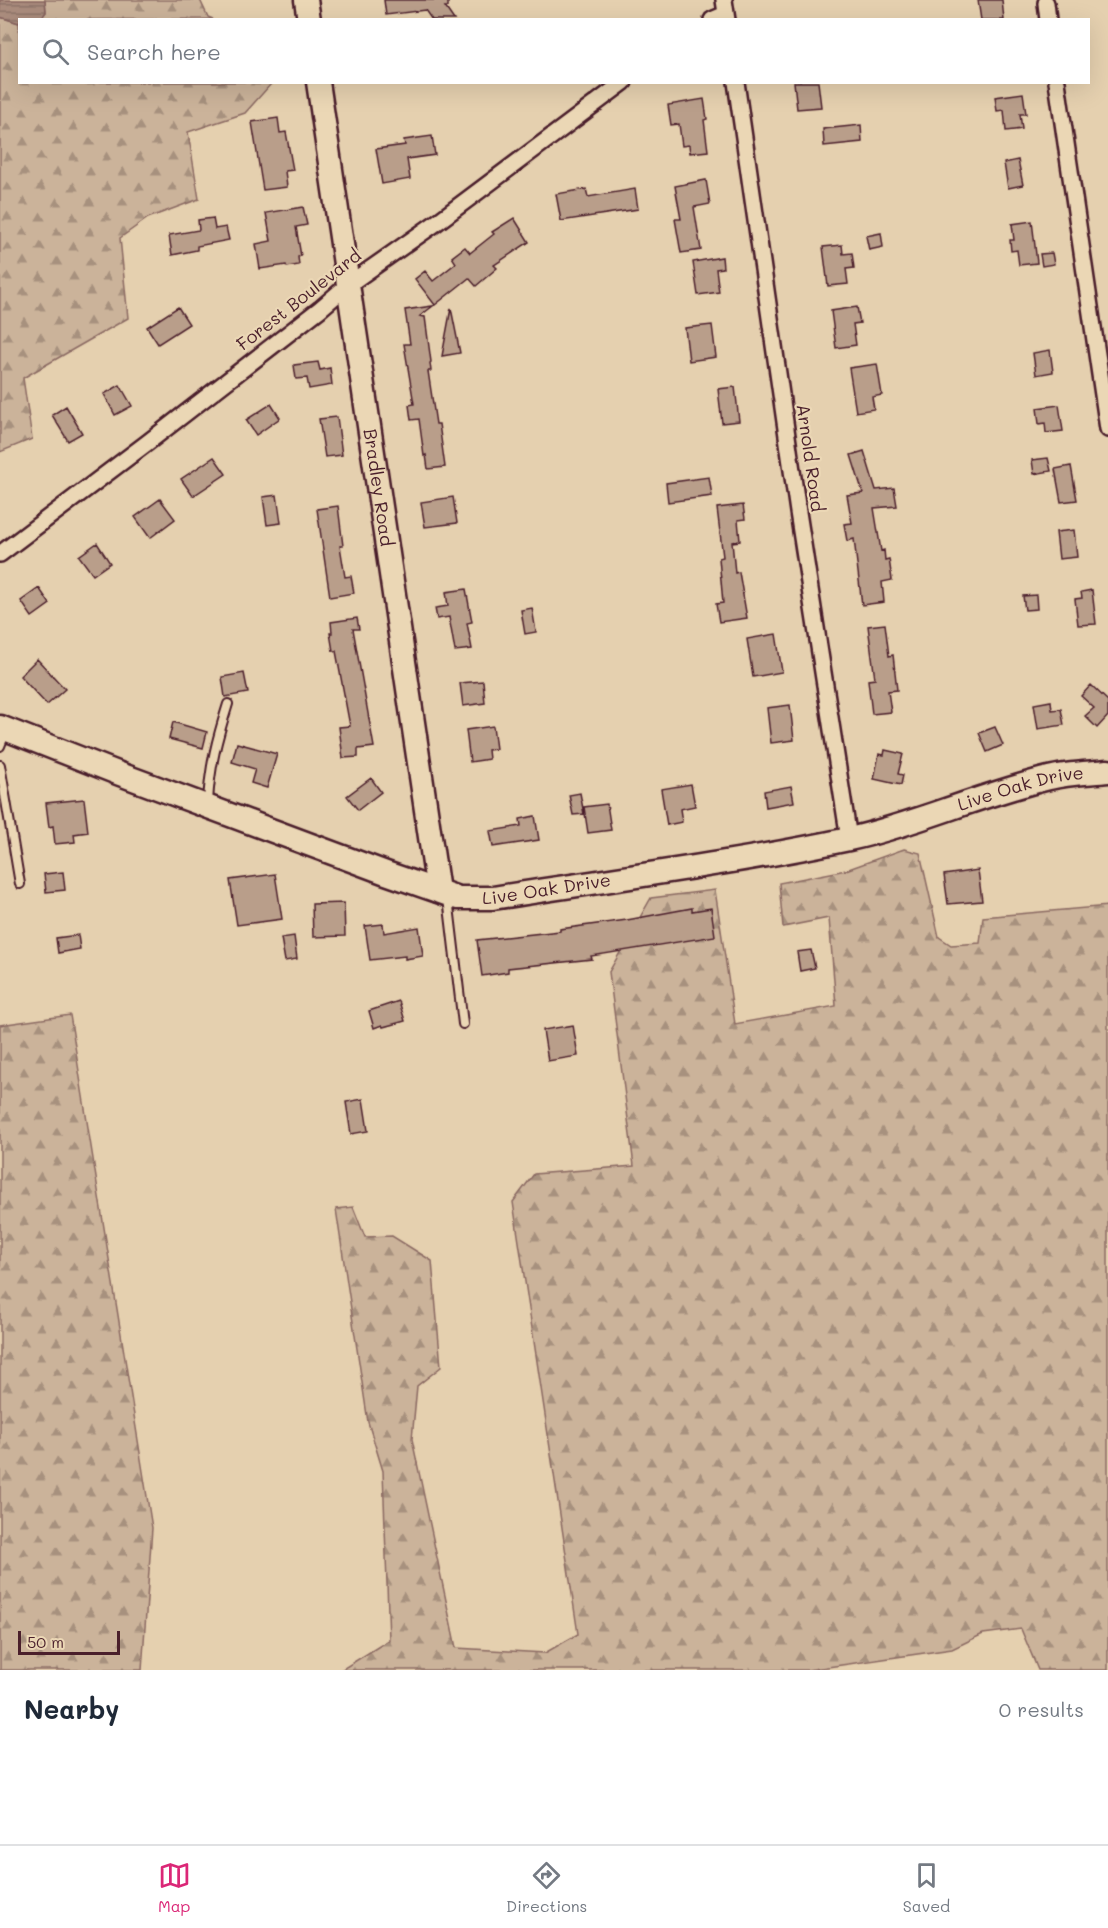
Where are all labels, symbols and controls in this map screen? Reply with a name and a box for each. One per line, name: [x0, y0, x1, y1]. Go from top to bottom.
search box: [18, 18, 1090, 84]
icon: search: [39, 35, 72, 68]
text: Search here: [87, 37, 221, 66]
street label: Forest Boulevard: [231, 243, 366, 355]
street label: Arnold Road: [792, 402, 830, 513]
street label: Bradley Road: [359, 427, 400, 548]
street label: Live Oak Drive: [954, 760, 1084, 816]
street label: Live Oak Drive: [482, 867, 612, 909]
scale bar: [18, 1628, 120, 1656]
text: 50 m: [27, 1631, 64, 1652]
text: Nearby: [24, 1692, 119, 1726]
text: 0 results: [999, 1696, 1084, 1722]
tab: Map: [158, 1859, 191, 1916]
tab: Directions: [506, 1859, 587, 1916]
tab: Saved: [903, 1859, 950, 1916]

